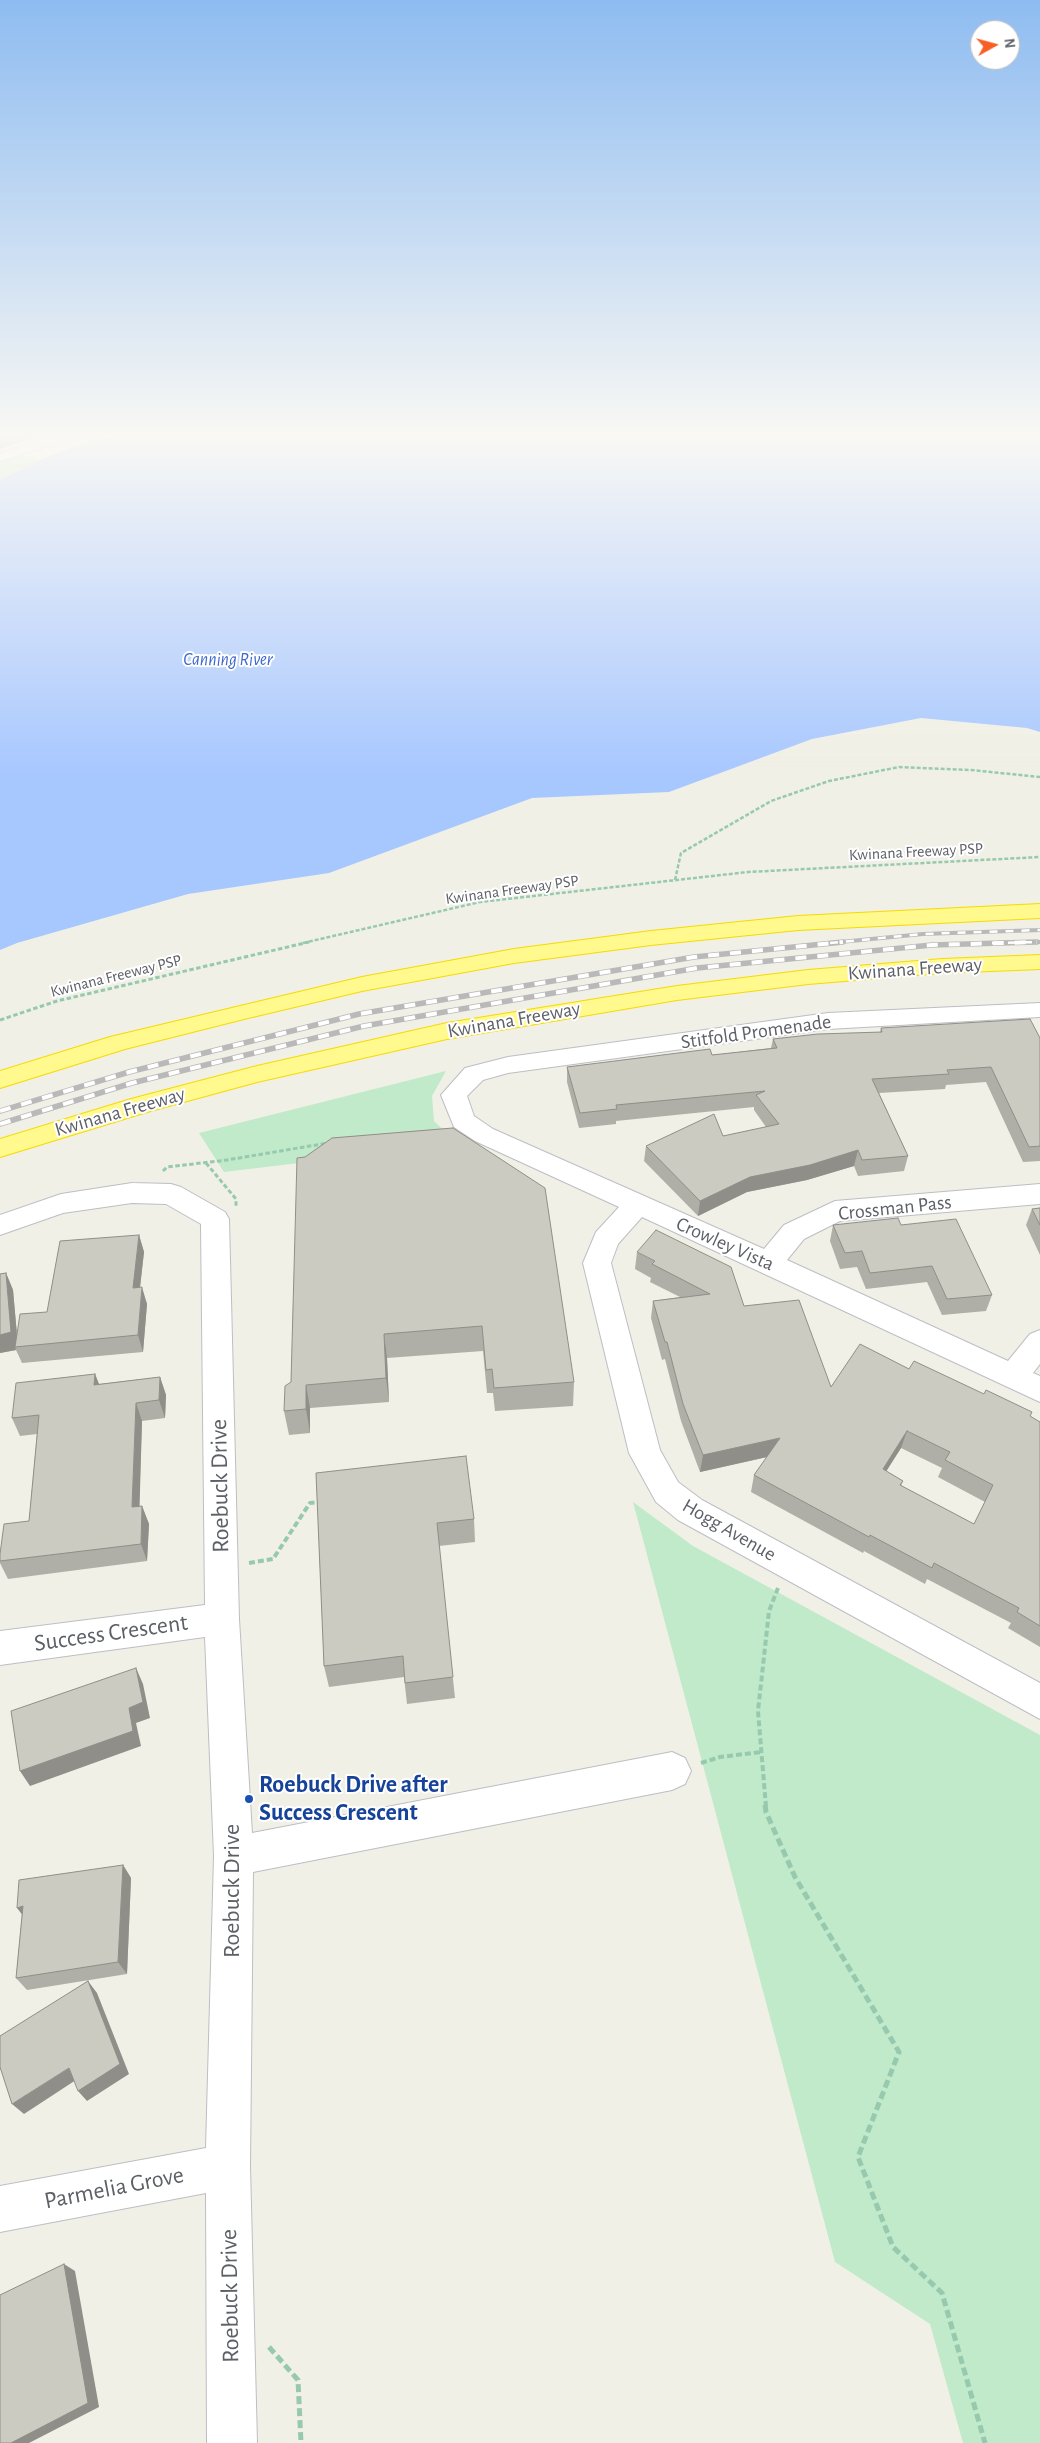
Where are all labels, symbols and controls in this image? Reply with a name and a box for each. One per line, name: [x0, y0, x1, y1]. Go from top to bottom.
north arrow: [970, 20, 1020, 70]
text: N: [1001, 38, 1016, 49]
water label: Canning River: [183, 649, 273, 671]
street label: Kwinana Freeway PSP: [848, 839, 984, 865]
street label: Kwinana Freeway PSP: [444, 871, 580, 909]
street label: Kwinana Freeway PSP: [48, 950, 184, 1002]
street label: Kwinana Freeway: [847, 952, 983, 986]
street label: Kwinana Freeway: [446, 997, 582, 1043]
street label: Stitfold Promenade: [679, 1010, 833, 1054]
street label: Kwinana Freeway: [52, 1082, 188, 1142]
street label: Crossman Pass: [837, 1190, 953, 1226]
street label: Crowley Vista: [672, 1212, 778, 1276]
street label: Roebuck Drive: [204, 1419, 236, 1553]
street label: Hogg Avenue: [678, 1494, 780, 1566]
street label: Success Crescent: [32, 1608, 190, 1658]
place label: Roebuck Drive after Success Crescent: [259, 1771, 448, 1827]
marker: Roebuck Drive after Success Crescent: [243, 1793, 255, 1805]
street label: Roebuck Drive: [218, 1824, 246, 1958]
street label: Parmelia Grove: [42, 2160, 186, 2216]
street label: Roebuck Drive: [214, 2229, 246, 2363]

